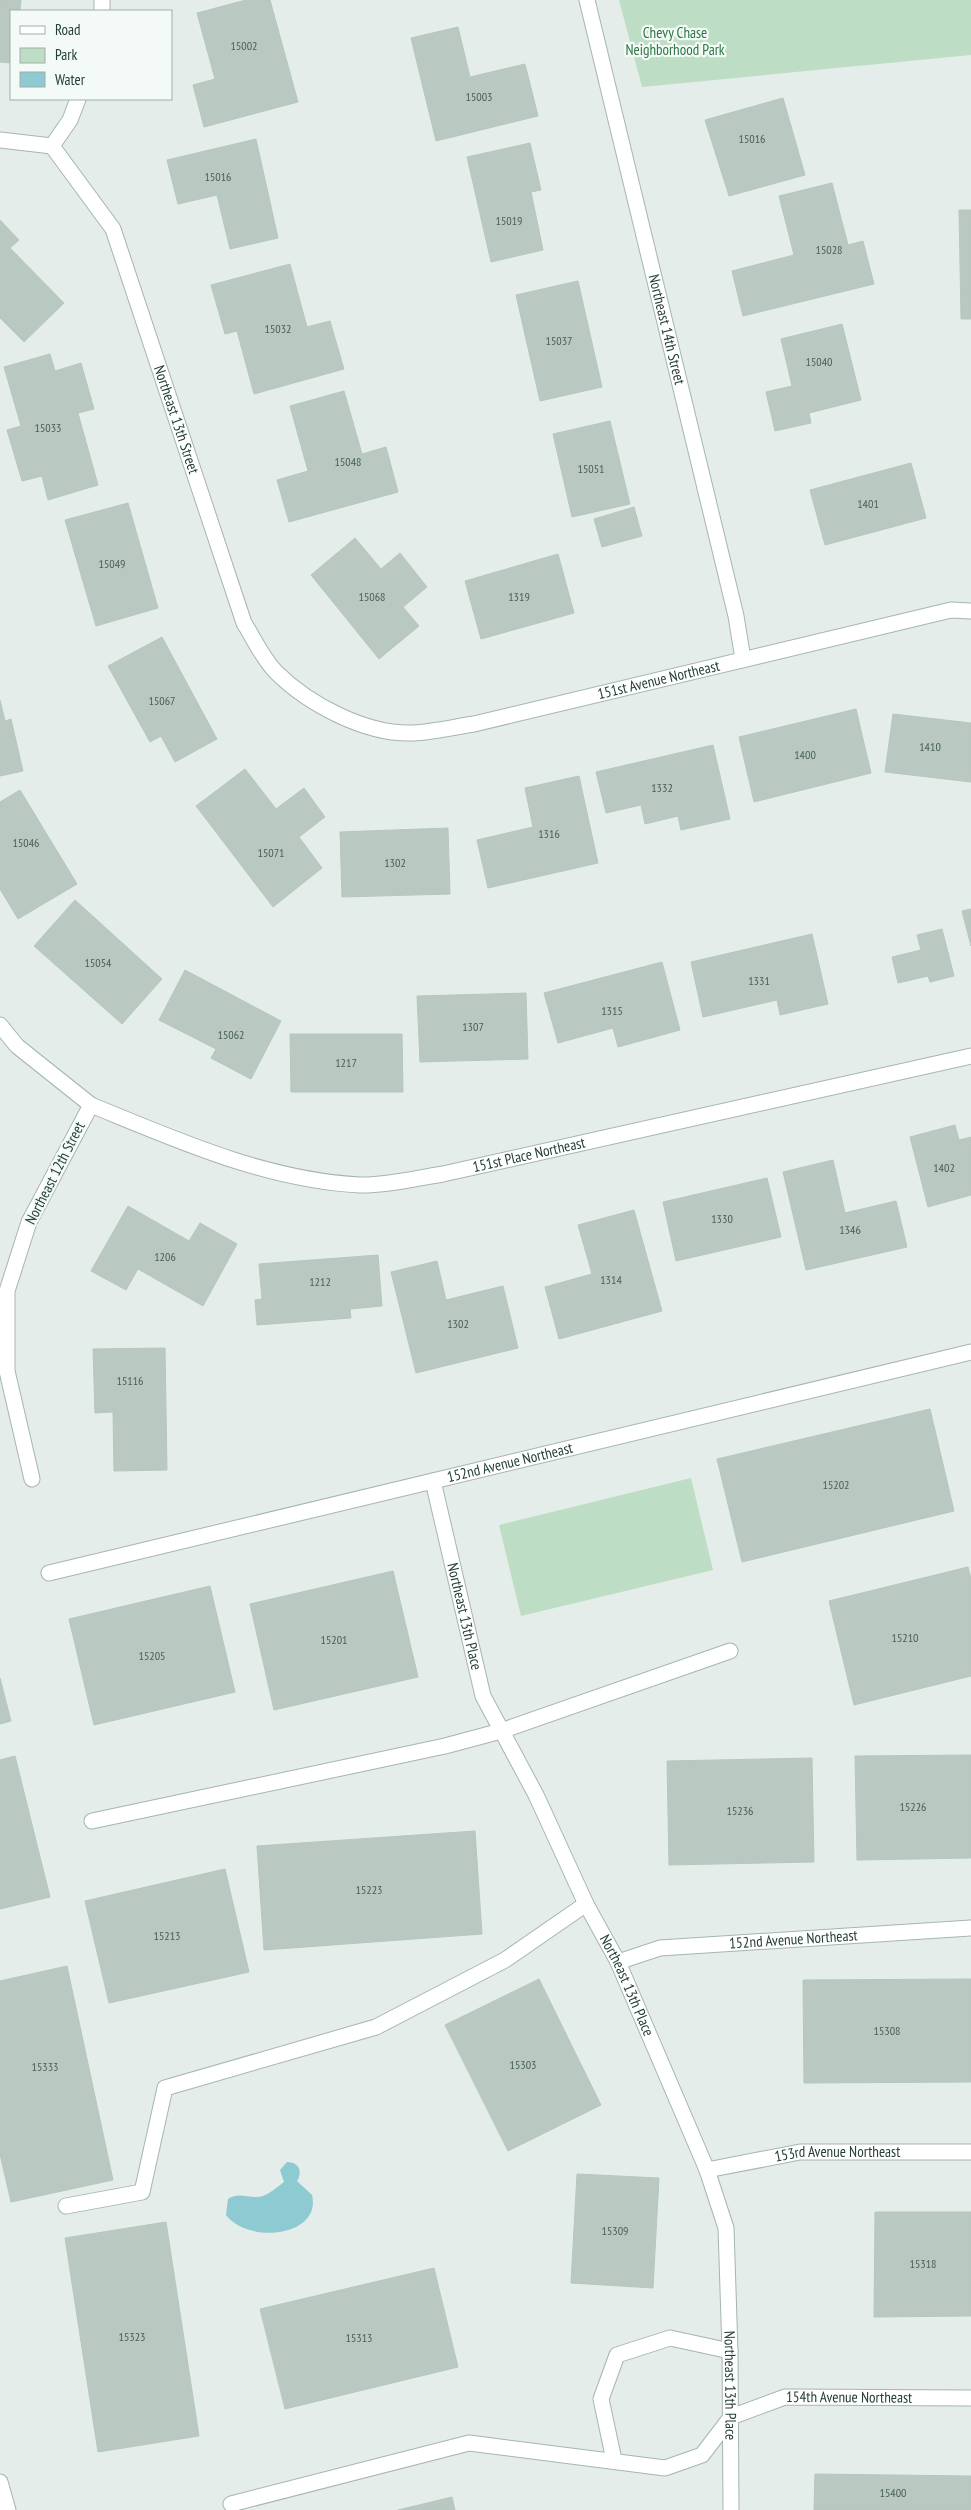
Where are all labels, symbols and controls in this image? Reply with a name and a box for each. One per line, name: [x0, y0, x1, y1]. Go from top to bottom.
legend: [10, 10, 172, 100]
text: Road: [55, 20, 81, 39]
park label: Chevy Chase Neighborhood Park: [625, 23, 725, 59]
house number: 15002: [230, 38, 258, 53]
text: Park: [55, 45, 77, 64]
text: Water: [55, 70, 86, 89]
house number: 15003: [465, 89, 493, 104]
house number: 15016: [738, 131, 766, 146]
house number: 15016: [204, 169, 232, 184]
house number: 15019: [495, 213, 523, 228]
house number: 15028: [815, 242, 843, 257]
street label: Northeast 14th Street: [645, 272, 690, 387]
house number: 15032: [264, 321, 292, 336]
house number: 15037: [545, 333, 573, 348]
house number: 15040: [805, 354, 833, 369]
street label: Northeast 13th Street: [150, 363, 204, 476]
house number: 15033: [34, 420, 62, 435]
house number: 15048: [334, 454, 362, 469]
house number: 15051: [577, 461, 605, 476]
house number: 1401: [857, 496, 879, 511]
house number: 15049: [98, 556, 126, 571]
house number: 15068: [358, 589, 386, 604]
house number: 1319: [508, 589, 530, 604]
street label: 151st Avenue Northeast: [596, 656, 721, 703]
house number: 15067: [148, 693, 176, 708]
house number: 1410: [919, 739, 941, 754]
house number: 1400: [794, 747, 816, 762]
house number: 1332: [651, 780, 673, 795]
house number: 1316: [538, 826, 560, 841]
house number: 15046: [12, 835, 40, 850]
house number: 15071: [257, 845, 285, 860]
house number: 1302: [384, 855, 406, 870]
house number: 15054: [84, 955, 112, 970]
house number: 1331: [748, 973, 770, 988]
house number: 1315: [601, 1003, 623, 1018]
house number: 1307: [462, 1019, 484, 1034]
house number: 15062: [217, 1027, 245, 1042]
house number: 1217: [335, 1055, 357, 1070]
street label: Northeast 12th Street: [20, 1118, 89, 1227]
street label: 151st Place Northeast: [471, 1133, 587, 1176]
house number: 1402: [933, 1160, 955, 1175]
house number: 1330: [711, 1211, 733, 1226]
house number: 1346: [839, 1222, 861, 1237]
house number: 1206: [154, 1249, 176, 1264]
house number: 1314: [600, 1272, 622, 1287]
house number: 1212: [309, 1274, 331, 1289]
house number: 1302: [447, 1316, 469, 1331]
house number: 15116: [116, 1373, 144, 1388]
street label: 152nd Avenue Northeast: [445, 1438, 575, 1486]
house number: 15202: [822, 1477, 850, 1492]
street label: Northeast 13th Place: [443, 1561, 487, 1672]
house number: 15210: [891, 1630, 919, 1645]
house number: 15201: [320, 1632, 348, 1647]
house number: 15205: [138, 1648, 166, 1663]
house number: 15226: [899, 1799, 927, 1814]
house number: 15236: [726, 1803, 754, 1818]
house number: 15223: [355, 1882, 383, 1897]
street label: 152nd Avenue Northeast: [729, 1925, 858, 1953]
house number: 15213: [153, 1928, 181, 1943]
street label: Northeast 13th Place: [596, 1931, 658, 2039]
house number: 15308: [873, 2023, 901, 2038]
house number: 15303: [509, 2057, 537, 2072]
house number: 15333: [31, 2059, 59, 2074]
street label: 153rd Avenue Northeast: [773, 2142, 900, 2166]
house number: 15309: [601, 2223, 629, 2238]
house number: 15318: [909, 2256, 937, 2271]
house number: 15323: [118, 2329, 146, 2344]
house number: 15313: [345, 2330, 373, 2345]
street label: Northeast 13th Place: [720, 2330, 741, 2440]
street label: 154th Avenue Northeast: [786, 2387, 912, 2407]
house number: 15400: [879, 2485, 907, 2500]

